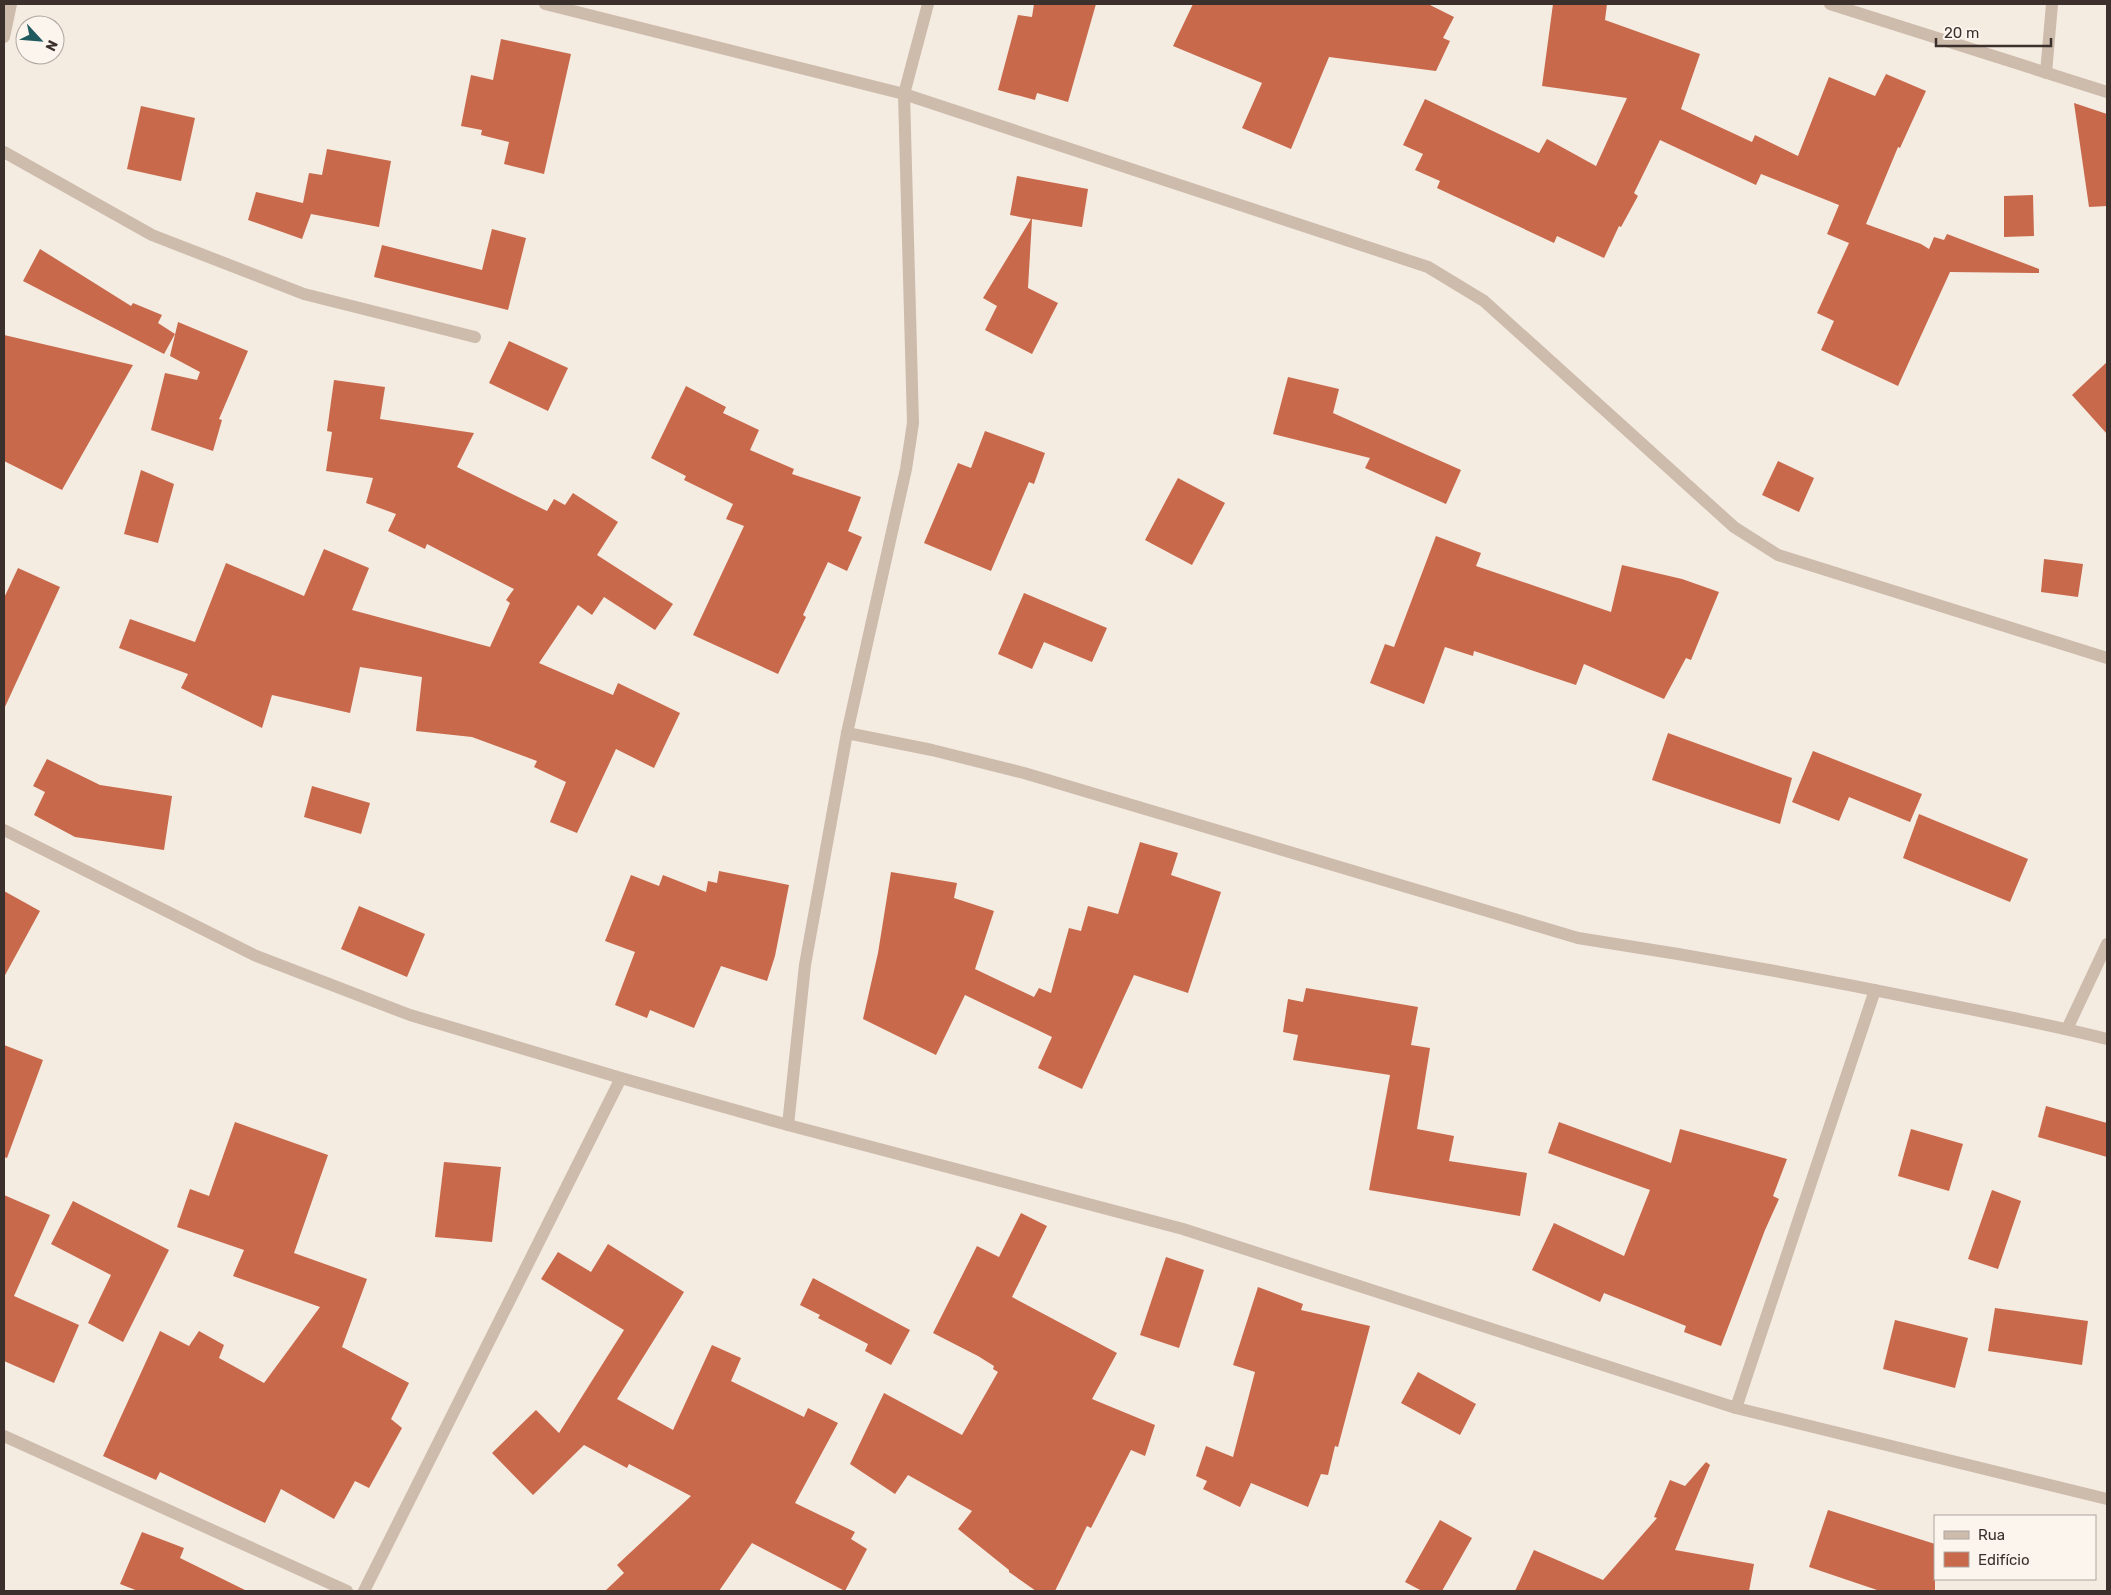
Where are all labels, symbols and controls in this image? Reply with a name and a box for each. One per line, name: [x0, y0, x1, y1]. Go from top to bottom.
north arrow: [15, 15, 65, 65]
scale bar: [1936, 15, 2051, 47]
text: 20 m: [1944, 24, 1979, 42]
text: N: [41, 37, 61, 54]
legend: [1934, 1515, 2096, 1580]
text: Rua: [1978, 1526, 2005, 1544]
text: Edifício: [1978, 1551, 2030, 1569]

